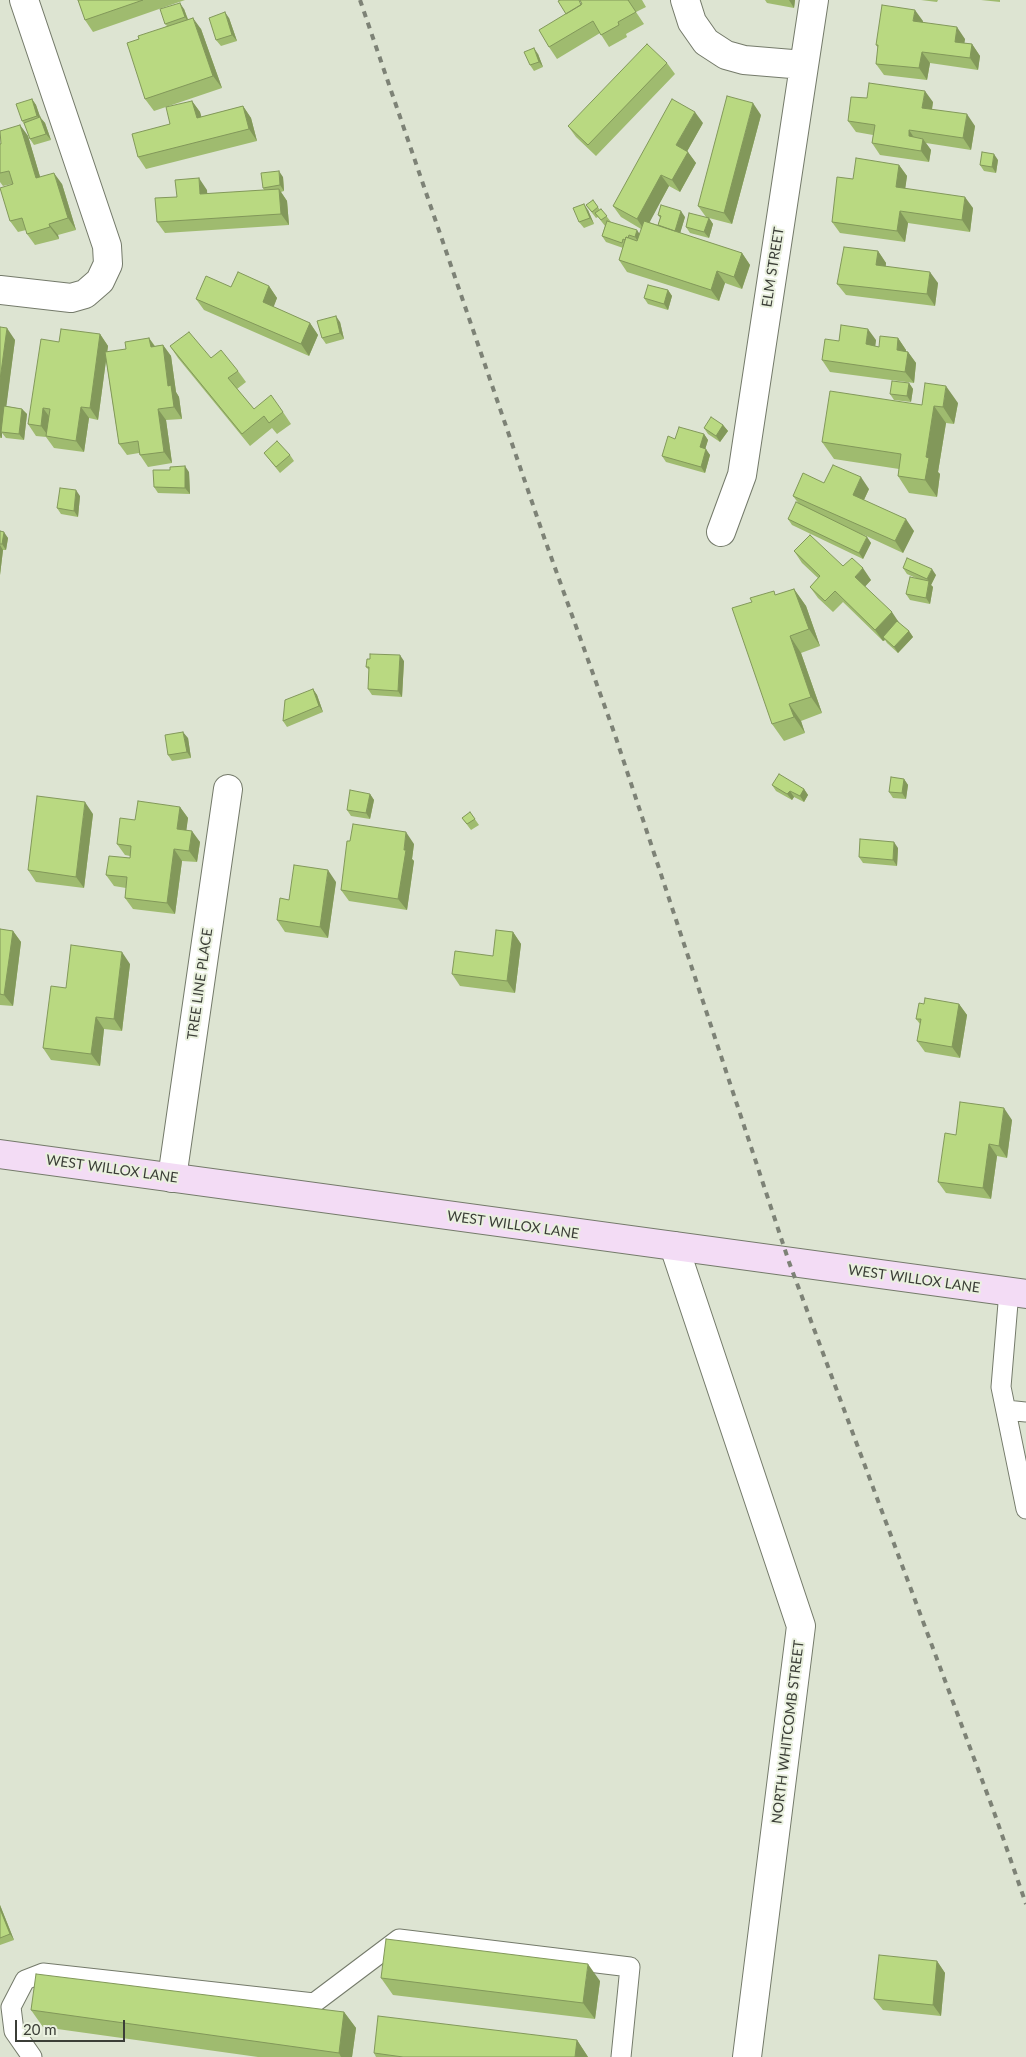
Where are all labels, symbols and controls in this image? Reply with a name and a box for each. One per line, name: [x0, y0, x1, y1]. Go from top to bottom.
street label: ELM STREET: [758, 226, 788, 308]
street label: TREE LINE PLACE: [184, 927, 216, 1041]
street label: WEST WILLOX LANE: [45, 1151, 179, 1187]
street label: WEST WILLOX LANE: [446, 1207, 580, 1243]
street label: WEST WILLOX LANE: [847, 1261, 981, 1297]
street label: NORTH WHITCOMB STREET: [768, 1639, 808, 1825]
scale bar: [18, 2010, 128, 2042]
text: 20 m: [23, 2020, 57, 2038]

